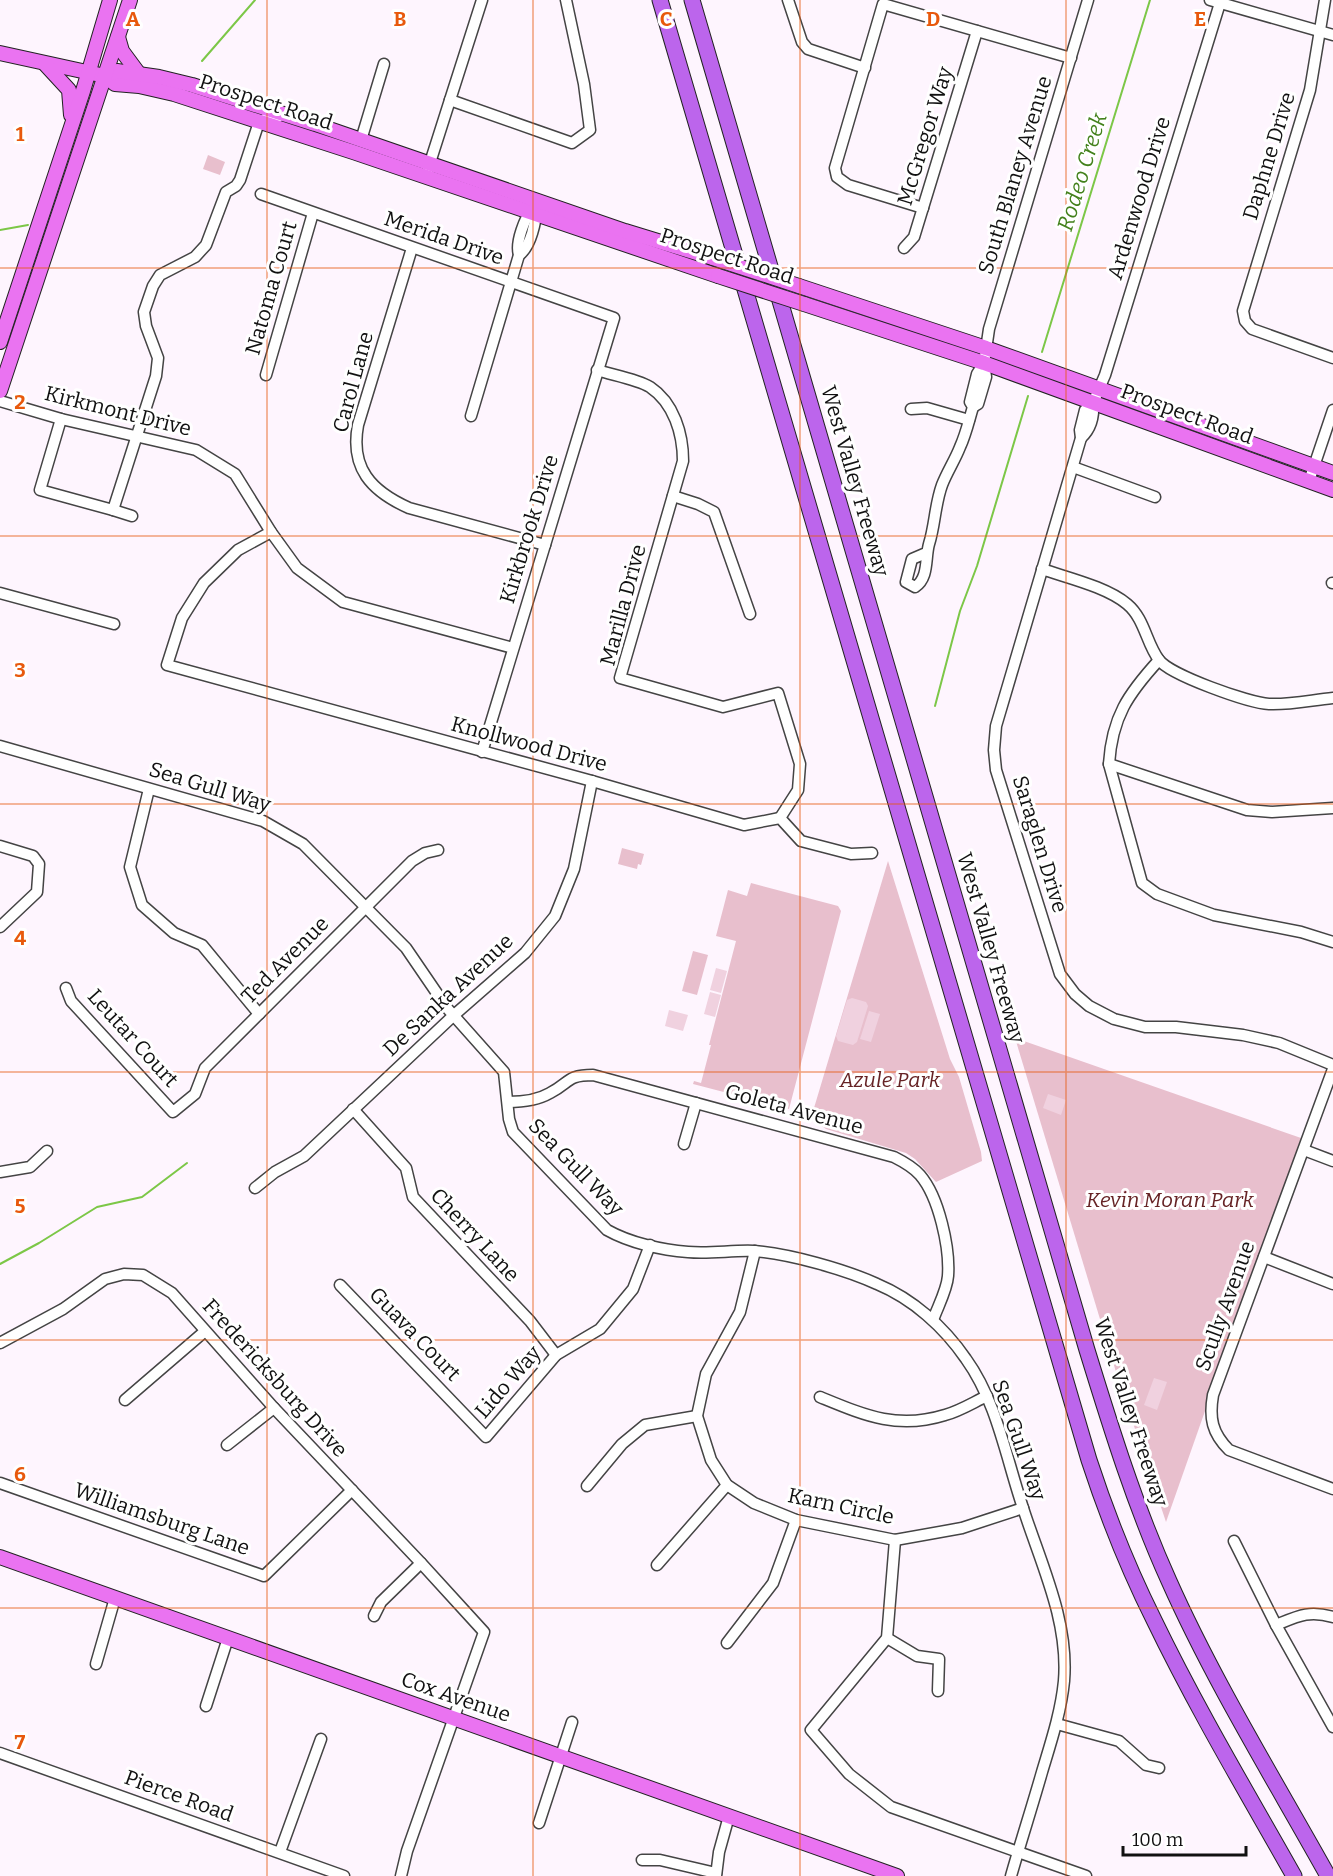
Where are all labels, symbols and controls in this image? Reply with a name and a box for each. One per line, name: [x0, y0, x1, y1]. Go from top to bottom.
text: A: [126, 7, 141, 31]
text: B: [394, 7, 407, 31]
text: C: [660, 7, 672, 31]
text: D: [926, 7, 940, 31]
text: E: [1194, 7, 1206, 31]
street label: McGregor Way: [892, 63, 959, 208]
street label: Prospect Road: [196, 68, 336, 136]
street label: South Blaney Avenue: [972, 73, 1058, 277]
street label: Daphne Drive: [1237, 89, 1301, 223]
water label: Rodeo Creek: [1051, 109, 1113, 234]
street label: Ardenwood Drive: [1102, 113, 1176, 283]
text: 1: [16, 122, 25, 146]
street label: Merida Drive: [381, 205, 507, 271]
street label: Natoma Court: [240, 218, 303, 358]
street label: Prospect Road: [657, 222, 797, 290]
street label: Carol Lane: [327, 329, 379, 435]
street label: Prospect Road: [1117, 378, 1257, 450]
street label: Kirkmont Drive: [42, 380, 194, 442]
street label: West Valley Freeway: [815, 383, 895, 580]
text: 2: [14, 390, 26, 414]
street label: Kirkbrook Drive: [494, 451, 564, 607]
street label: Marilla Drive: [594, 542, 652, 668]
text: 3: [14, 658, 26, 682]
street label: Knollwood Drive: [448, 711, 610, 777]
street label: Sea Gull Way: [146, 756, 275, 818]
street label: Saraglen Drive: [1007, 772, 1073, 916]
street label: West Valley Freeway: [951, 850, 1031, 1047]
street label: Ted Avenue: [236, 911, 334, 1009]
text: 4: [14, 926, 26, 950]
street label: De Sanka Avenue: [378, 928, 518, 1062]
street label: Leutar Court: [82, 984, 184, 1093]
park label: Azule Park: [839, 1067, 941, 1093]
street label: Goleta Avenue: [722, 1078, 866, 1140]
street label: Sea Gull Way: [523, 1113, 630, 1222]
street label: Cherry Lane: [425, 1183, 525, 1287]
park label: Kevin Moran Park: [1086, 1187, 1255, 1213]
text: 5: [15, 1194, 26, 1218]
street label: Scully Avenue: [1189, 1237, 1261, 1375]
street label: Guava Court: [364, 1282, 466, 1387]
street label: Fredericksburg Drive: [197, 1293, 353, 1463]
street label: West Valley Freeway: [1088, 1314, 1174, 1511]
street label: Lido Way: [469, 1340, 547, 1424]
street label: Sea Gull Way: [986, 1376, 1052, 1505]
text: 6: [14, 1462, 26, 1486]
street label: Williamsburg Lane: [71, 1477, 253, 1561]
street label: Karn Circle: [786, 1482, 896, 1530]
street label: Cox Avenue: [398, 1666, 514, 1728]
text: 7: [15, 1730, 26, 1754]
street label: Pierce Road: [121, 1764, 237, 1828]
scale bar: [1123, 1819, 1246, 1857]
text: 100 m: [1132, 1829, 1183, 1851]

